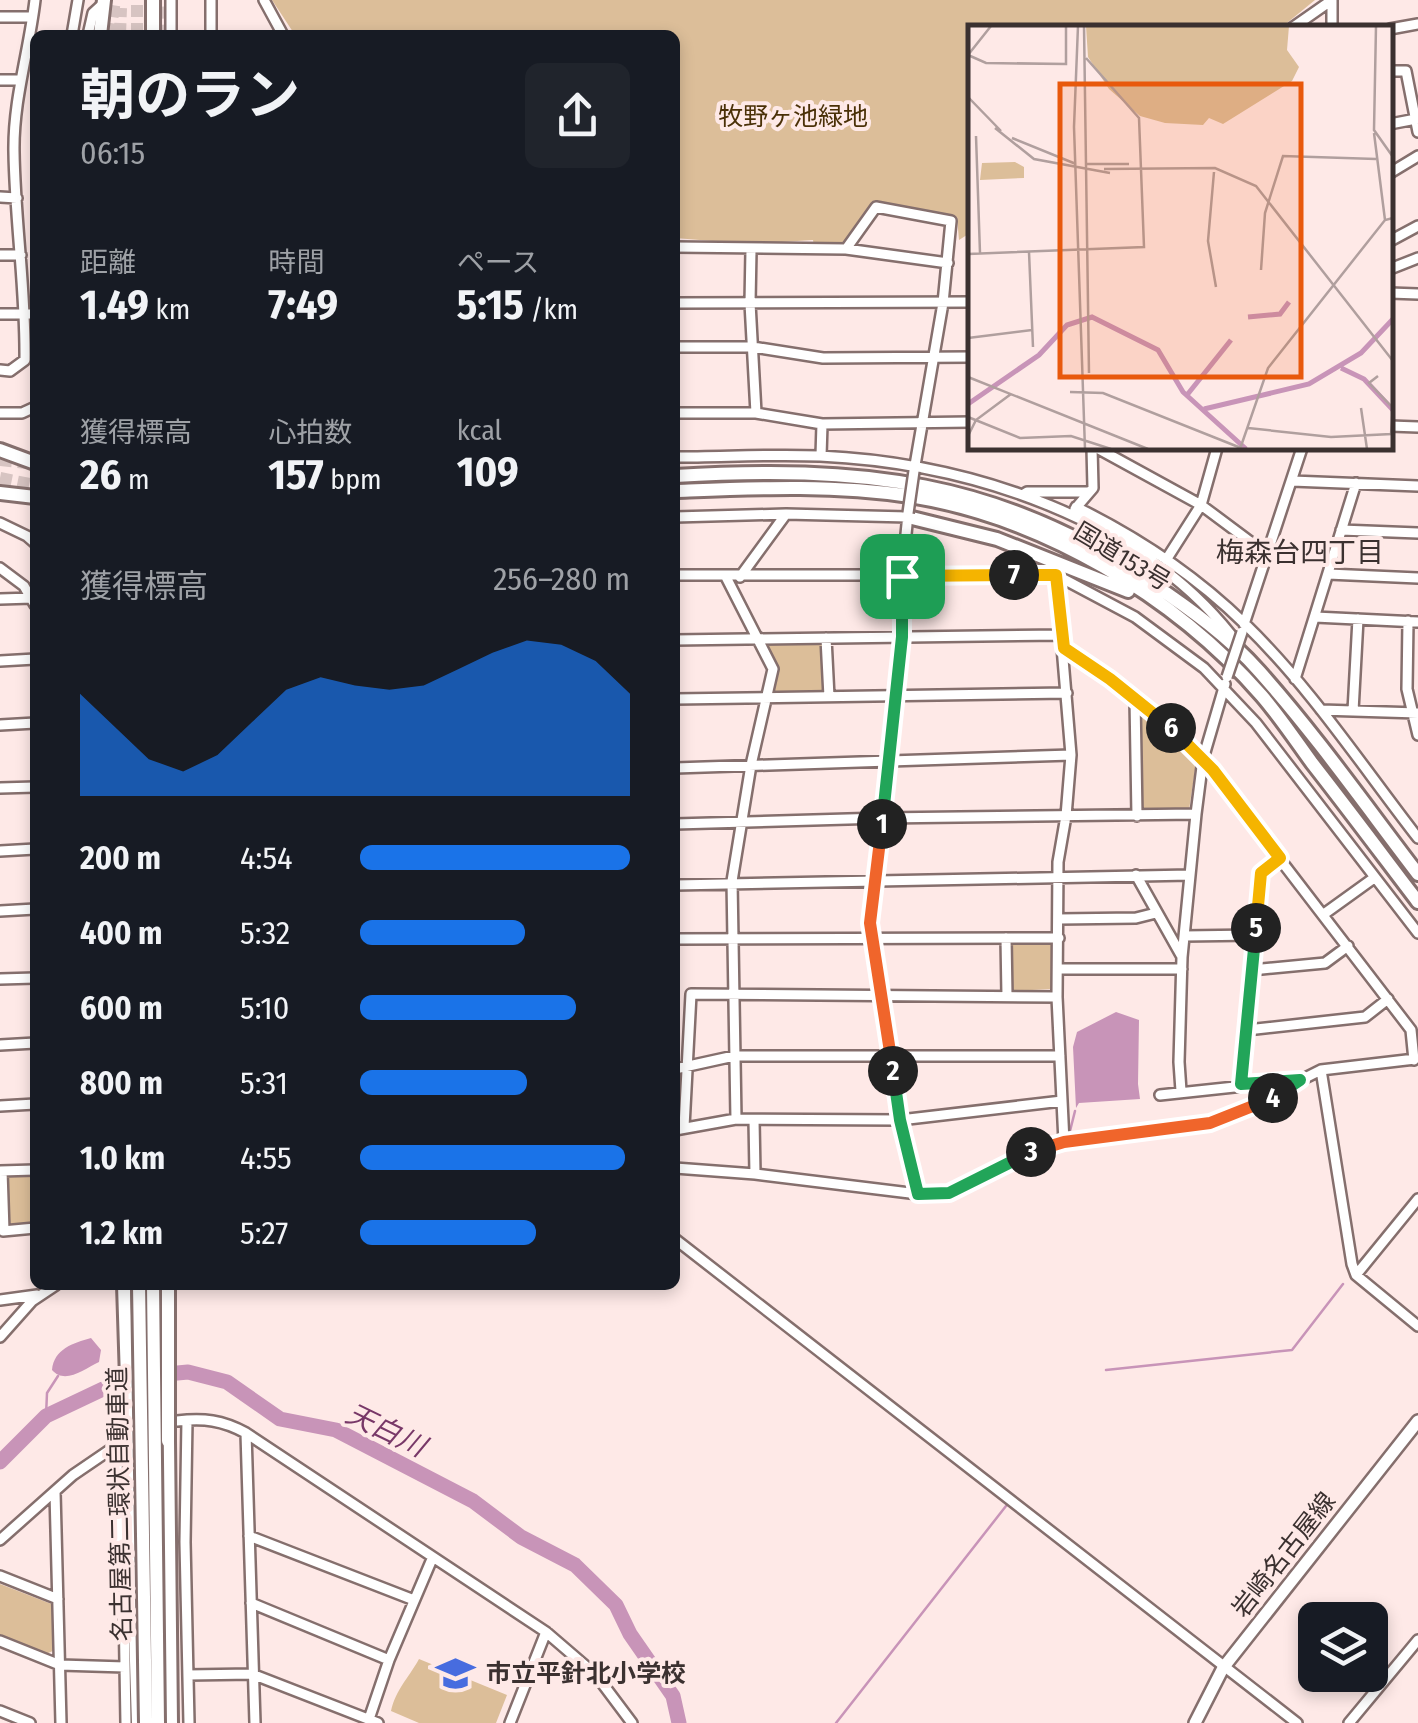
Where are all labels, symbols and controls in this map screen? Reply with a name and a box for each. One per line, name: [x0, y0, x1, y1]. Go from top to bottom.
inset map: [968, 25, 1393, 450]
text: 朝のラン: [80, 63, 300, 129]
button: share: [525, 63, 630, 168]
park label: 牧野ヶ池緑地: [718, 102, 868, 132]
text: 06:15: [80, 134, 145, 172]
text: 距離: [80, 246, 136, 279]
text: 時間: [268, 246, 324, 279]
text: ペース: [457, 246, 539, 279]
text: 1.49: [80, 280, 149, 330]
text: 7:49: [268, 280, 338, 330]
text: 5:15: [457, 280, 524, 330]
text: km: [149, 293, 190, 326]
text: /km: [524, 293, 578, 326]
text: kcal: [457, 414, 502, 447]
text: 獲得標高: [80, 416, 192, 449]
text: 心拍数: [268, 416, 352, 449]
text: 109: [457, 447, 519, 497]
text: 26: [80, 450, 121, 500]
text: 157: [268, 450, 324, 500]
text: m: [121, 463, 150, 496]
text: bpm: [324, 463, 382, 496]
street label: 国道153号: [1068, 517, 1176, 597]
pin: [860, 534, 945, 619]
district label: 梅森台四丁目: [1216, 536, 1384, 569]
icon: arrive: [875, 549, 930, 604]
pin: 7: [989, 550, 1039, 600]
text: 7: [1008, 558, 1020, 591]
text: 256–280 m: [493, 560, 630, 598]
text: 獲得標高: [80, 567, 208, 605]
pin: 6: [1146, 703, 1196, 753]
text: 6: [1164, 711, 1178, 744]
pin: 1: [857, 799, 907, 849]
text: 1: [876, 807, 888, 840]
text: 200 m: [80, 839, 161, 877]
text: 4:54: [240, 839, 293, 877]
pin: 5: [1231, 903, 1281, 953]
text: 5: [1249, 911, 1263, 944]
text: 400 m: [80, 914, 162, 952]
text: 5:32: [240, 914, 290, 952]
text: 600 m: [80, 989, 163, 1027]
text: 5:10: [240, 989, 289, 1027]
pin: 2: [868, 1046, 918, 1096]
text: 2: [887, 1054, 899, 1087]
text: 800 m: [80, 1064, 163, 1102]
text: 5:31: [240, 1064, 288, 1102]
pin: 4: [1248, 1073, 1298, 1123]
text: 4: [1266, 1081, 1280, 1114]
pin: 3: [1006, 1127, 1056, 1177]
text: 3: [1024, 1135, 1038, 1168]
text: 1.0 km: [80, 1139, 165, 1177]
text: 4:55: [240, 1139, 292, 1177]
text: 1.2 km: [80, 1214, 163, 1252]
text: 5:27: [240, 1214, 288, 1252]
street label: 名古屋第二環状自動車道: [103, 1366, 137, 1642]
water label: 天白川: [341, 1397, 434, 1465]
street label: 岩崎名古屋線: [1226, 1487, 1342, 1623]
map controls: [1298, 1602, 1388, 1692]
button: layers: [1298, 1602, 1388, 1692]
school or university icon: 市立平針北小学校: [435, 1653, 477, 1695]
place label: 市立平針北小学校: [486, 1659, 686, 1689]

